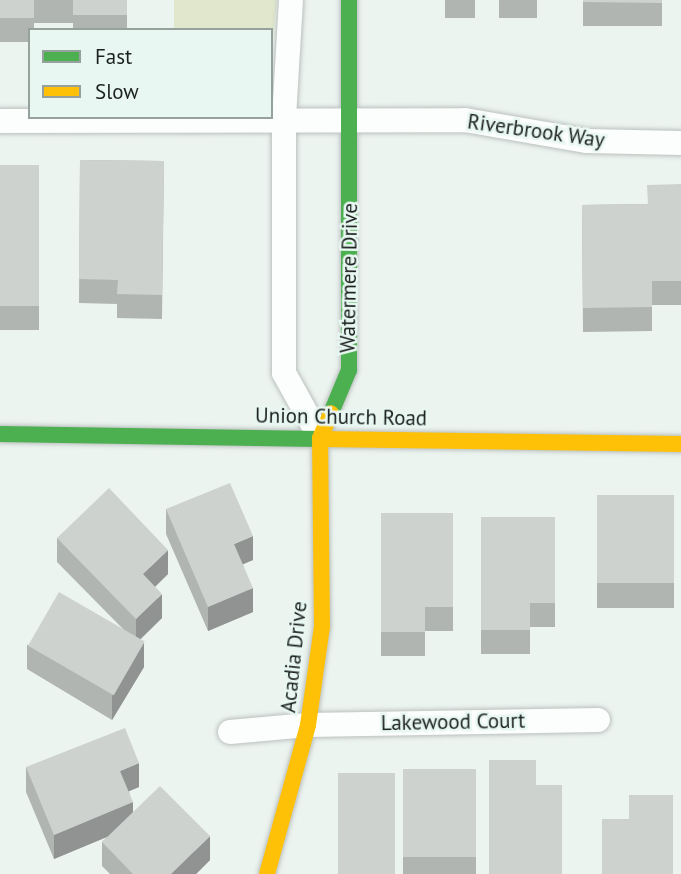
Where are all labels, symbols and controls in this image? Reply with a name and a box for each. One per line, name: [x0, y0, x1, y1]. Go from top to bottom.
legend: [28, 28, 273, 119]
text: Fast: [95, 43, 132, 70]
text: Slow: [95, 78, 139, 105]
street label: Riverbrook Way: [465, 109, 607, 153]
street label: Watermere Drive: [335, 203, 363, 353]
street label: Union Church Road: [255, 403, 427, 431]
street label: Acadia Drive: [276, 600, 312, 714]
street label: Lakewood Court: [381, 708, 525, 736]

